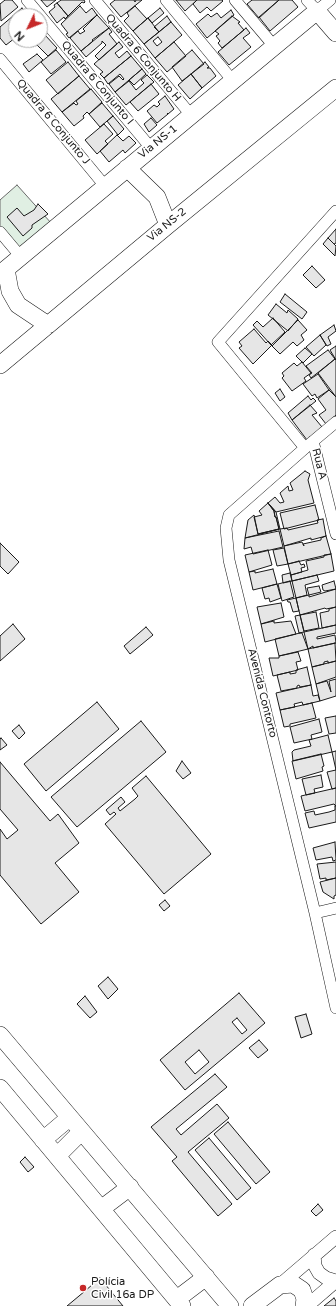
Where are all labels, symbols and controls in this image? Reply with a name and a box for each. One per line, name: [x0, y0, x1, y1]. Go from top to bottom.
north arrow: [8, 8, 48, 48]
street label: Quadra 6 Conjunto H: [102, 11, 184, 105]
text: N: [12, 28, 27, 44]
street label: Quadra 6 Conjunto I: [58, 38, 136, 128]
street label: Quadra 6 Conjunto J: [13, 77, 93, 167]
street label: Via NS-1: [136, 122, 180, 162]
street label: Via NS-2: [145, 205, 189, 245]
street label: Rua A: [309, 447, 329, 481]
street label: Avenida Contorto: [244, 647, 280, 739]
place label: Polícia Civil 16a DP: [91, 1275, 154, 1301]
marker: Polícia Civil 16a DP: [78, 1283, 88, 1293]

